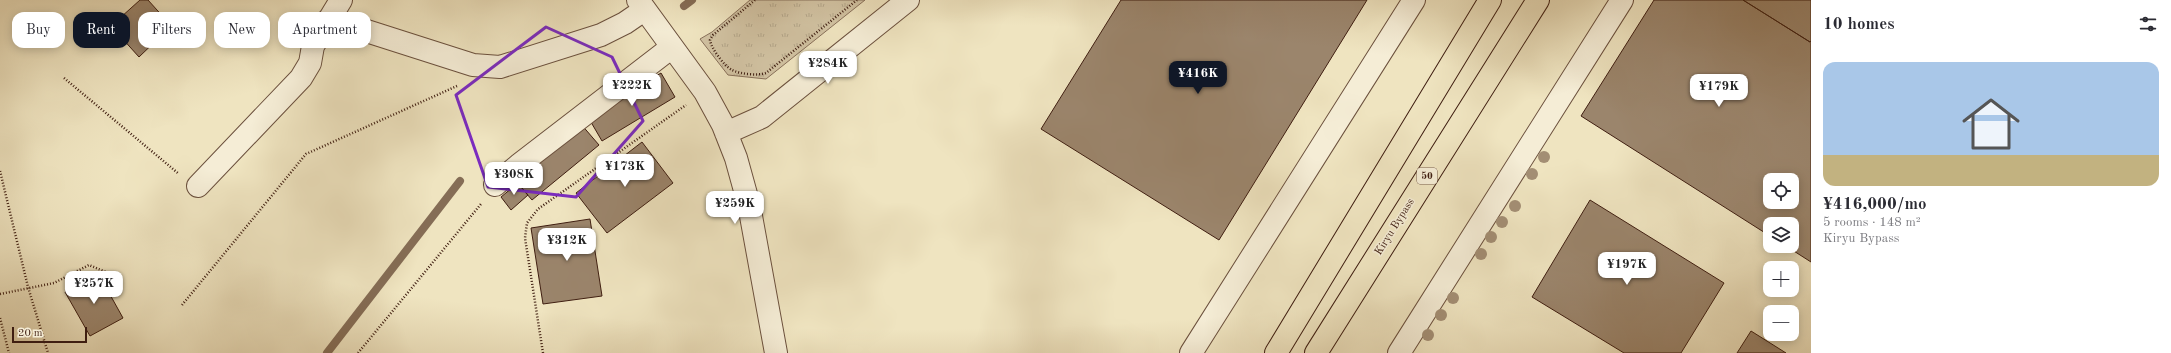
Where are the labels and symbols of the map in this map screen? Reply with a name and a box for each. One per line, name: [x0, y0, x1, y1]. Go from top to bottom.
pin: ¥284K: [800, 51, 856, 85]
pin: ¥416K: [1170, 61, 1226, 95]
pin: ¥222K: [604, 73, 660, 107]
pin: ¥179K: [1691, 74, 1747, 108]
pin: ¥173K: [597, 154, 653, 188]
pin: ¥308K: [486, 162, 542, 196]
road number: 50: [1417, 168, 1437, 184]
pin: ¥259K: [707, 191, 763, 225]
street label: Kiryu Bypass: [1373, 196, 1417, 257]
pin: ¥312K: [539, 228, 595, 262]
pin: ¥197K: [1599, 252, 1655, 286]
pin: ¥257K: [66, 271, 122, 305]
scale bar: [12, 325, 87, 344]

